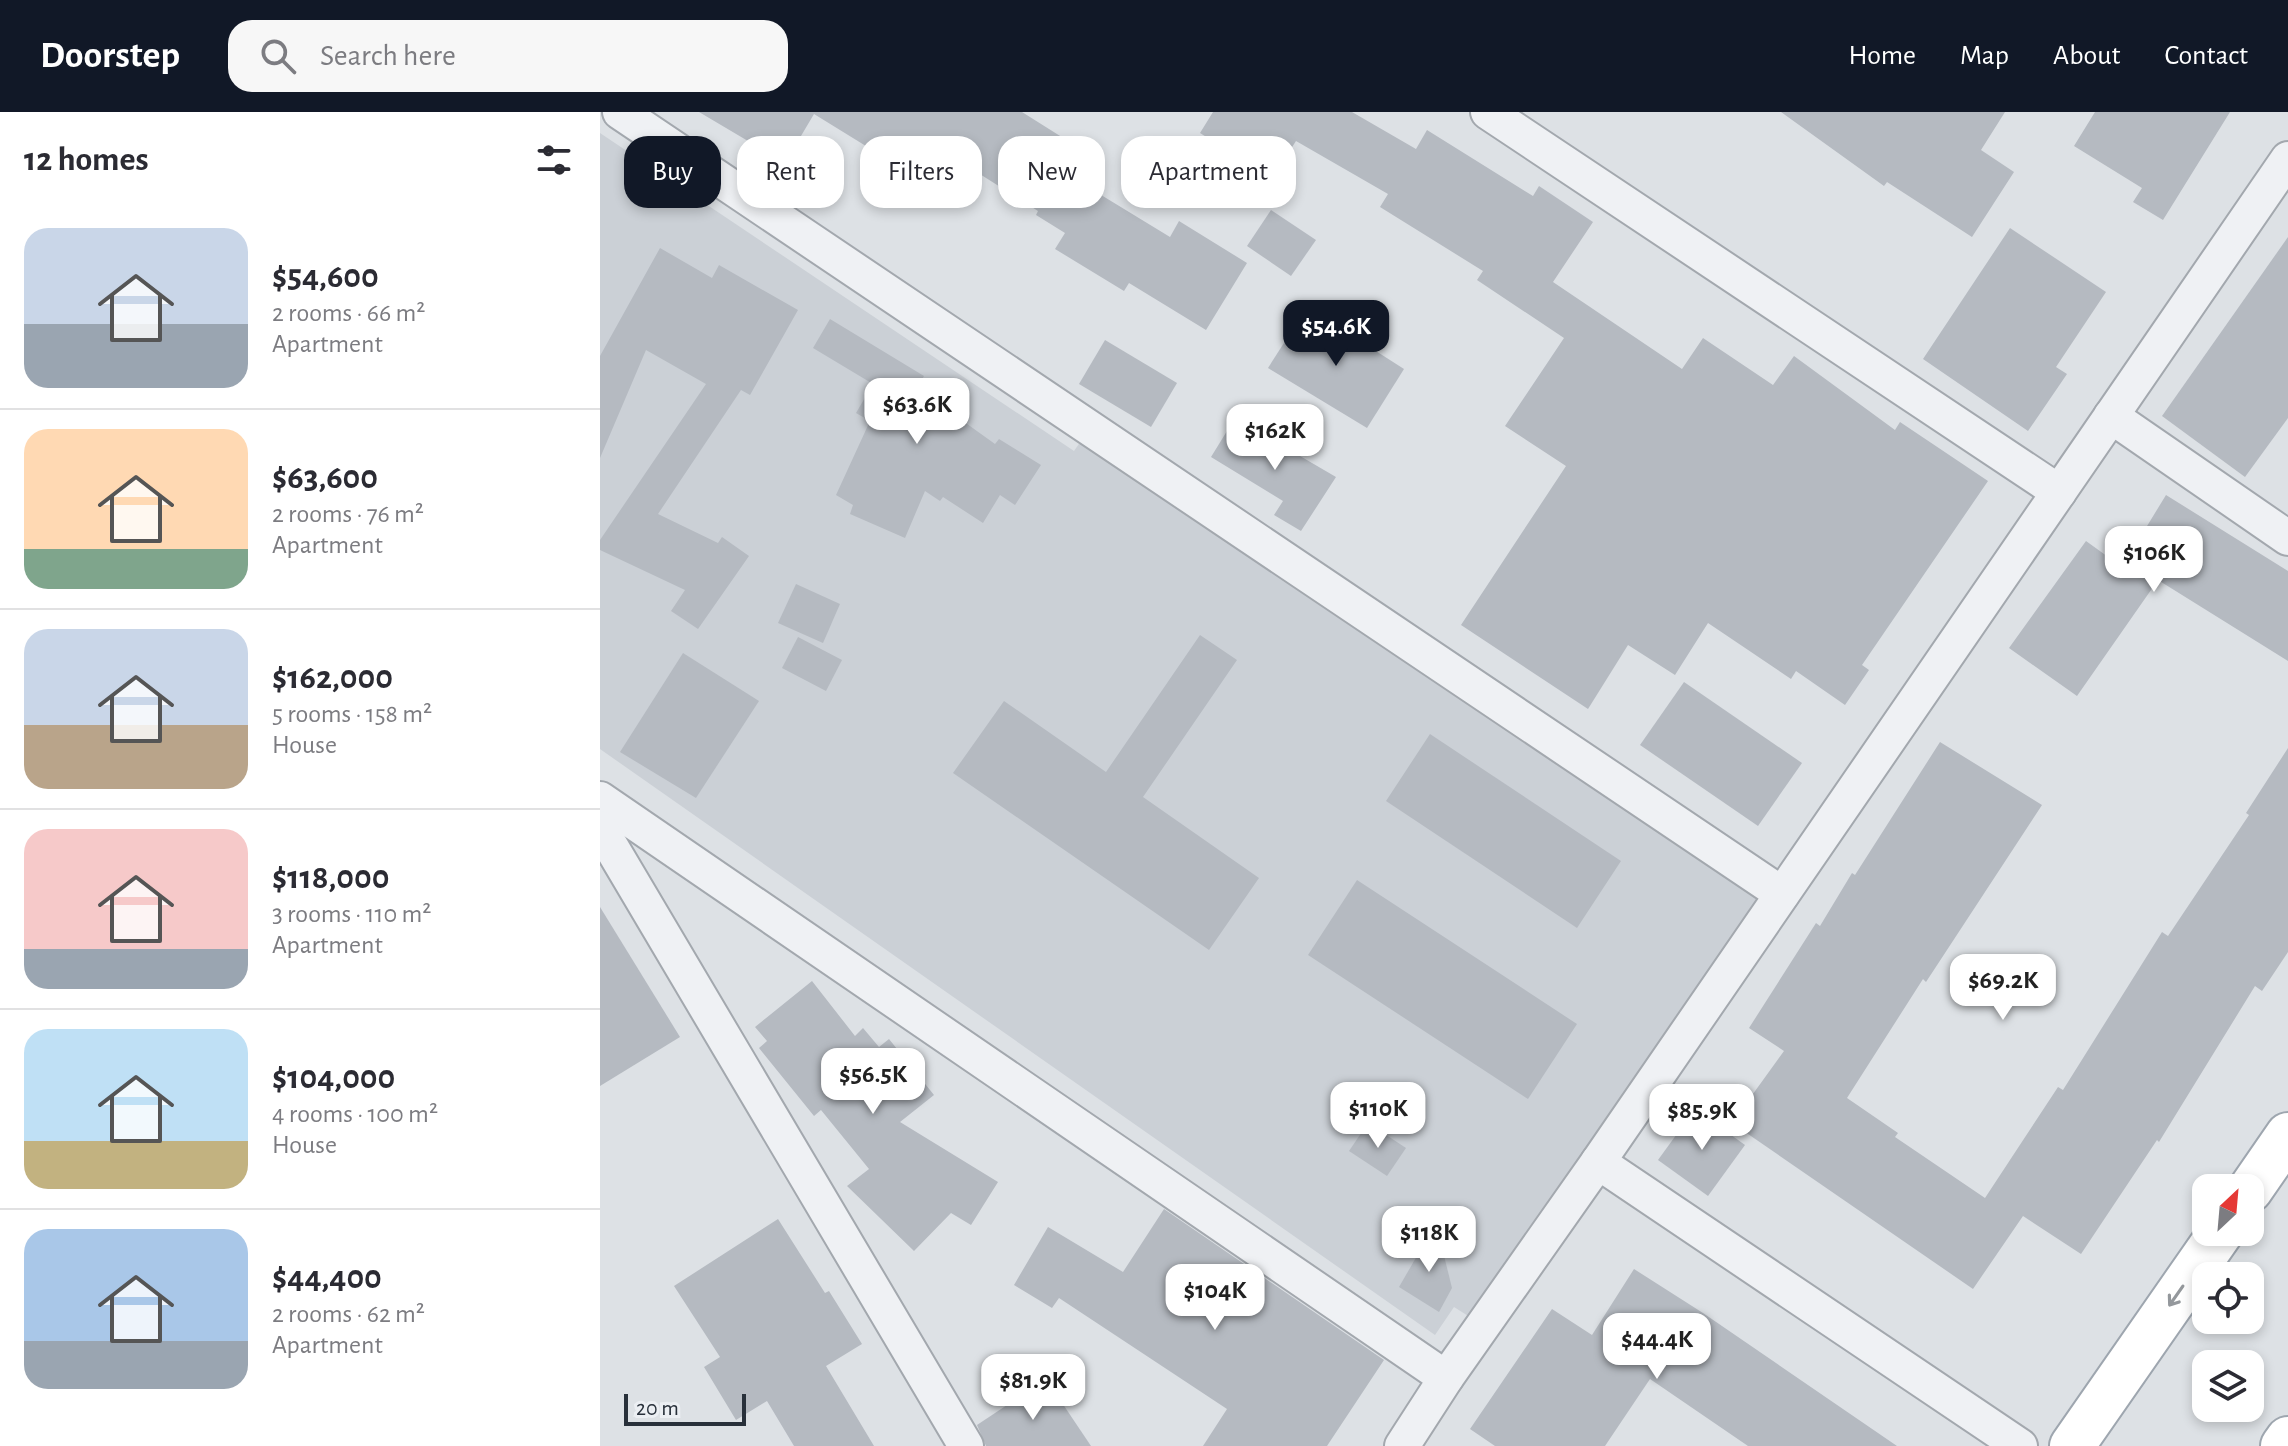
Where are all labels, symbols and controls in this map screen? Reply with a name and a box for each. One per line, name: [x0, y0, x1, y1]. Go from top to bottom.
search box: [228, 20, 788, 92]
icon: search: [256, 34, 300, 78]
text: Doorstep: [40, 37, 180, 75]
text: Search here: [320, 41, 456, 71]
text: Home: [1849, 42, 1916, 70]
text: Map: [1960, 42, 2009, 70]
text: About: [2053, 42, 2121, 70]
text: Contact: [2165, 42, 2248, 70]
chip: Buy: [624, 136, 721, 208]
chip: Rent: [737, 136, 844, 208]
chip: Filters: [860, 136, 982, 208]
chip: New: [998, 136, 1105, 208]
chip: Apartment: [1121, 136, 1296, 208]
icon: filters: [532, 138, 576, 182]
text: 12 homes: [24, 143, 149, 177]
icon: home: [88, 260, 184, 356]
text: $54,600: [272, 260, 379, 294]
text: 2 rooms · 66 m²: [272, 300, 425, 326]
pin: $54.6K: [1271, 300, 1401, 368]
text: $54.6K: [1301, 313, 1371, 339]
text: Apartment: [272, 331, 383, 357]
pin: $63.6K: [852, 378, 982, 446]
text: $63.6K: [882, 391, 952, 417]
pin: $162K: [1219, 404, 1331, 472]
text: $162K: [1244, 417, 1306, 443]
icon: home: [88, 461, 184, 557]
text: $63,600: [272, 461, 378, 495]
text: 2 rooms · 76 m²: [272, 501, 424, 527]
pin: $106K: [2098, 526, 2210, 594]
text: Apartment: [272, 532, 383, 558]
text: $106K: [2123, 539, 2185, 565]
icon: home: [88, 661, 184, 757]
text: $162,000: [272, 661, 393, 695]
text: 5 rooms · 158 m²: [272, 701, 432, 727]
text: House: [272, 732, 337, 758]
icon: home: [88, 861, 184, 957]
text: $118,000: [272, 861, 389, 895]
text: 3 rooms · 110 m²: [272, 901, 431, 927]
text: Apartment: [272, 932, 383, 958]
pin: $69.2K: [1938, 954, 2068, 1022]
text: $69.2K: [1968, 967, 2038, 993]
pin: $56.5K: [808, 1048, 938, 1116]
icon: home: [88, 1061, 184, 1157]
text: $104,000: [272, 1061, 395, 1095]
text: $56.5K: [839, 1061, 907, 1087]
pin: $110K: [1322, 1082, 1434, 1150]
pin: $85.9K: [1637, 1084, 1767, 1152]
text: $110K: [1348, 1095, 1408, 1121]
text: $85.9K: [1667, 1097, 1737, 1123]
text: 4 rooms · 100 m²: [272, 1101, 438, 1127]
text: House: [272, 1132, 337, 1158]
north arrow: [2192, 1174, 2264, 1246]
map controls: [2192, 1174, 2264, 1422]
pin: $118K: [1373, 1206, 1485, 1274]
text: $118K: [1400, 1219, 1458, 1245]
icon: home: [88, 1261, 184, 1357]
text: $44,400: [272, 1261, 382, 1295]
button: locate: [2192, 1262, 2264, 1334]
pin: $104K: [1159, 1264, 1271, 1332]
text: $104K: [1184, 1277, 1246, 1303]
one-way arrow: [2168, 1285, 2184, 1307]
text: 2 rooms · 62 m²: [272, 1301, 425, 1327]
pin: $44.4K: [1592, 1313, 1722, 1381]
text: $44.4K: [1621, 1326, 1693, 1352]
text: Apartment: [272, 1332, 383, 1358]
button: layers: [2192, 1350, 2264, 1422]
pin: $81.9K: [968, 1354, 1098, 1422]
text: $81.9K: [999, 1367, 1067, 1393]
scale bar: [624, 1390, 746, 1426]
text: 20 m: [636, 1397, 679, 1419]

